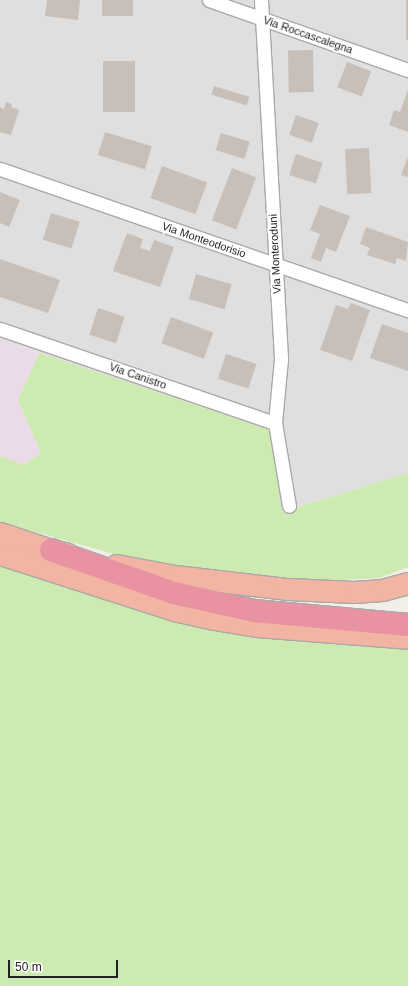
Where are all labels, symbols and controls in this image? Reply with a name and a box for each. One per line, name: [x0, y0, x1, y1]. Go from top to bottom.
street label: Via Roccascalegna: [261, 13, 355, 57]
street label: Via Monteroduni: [266, 214, 284, 294]
street label: Via Monteodorisio: [160, 219, 248, 261]
street label: Via Canistro: [108, 360, 168, 392]
scale bar: [10, 952, 120, 978]
text: 50 m: [15, 960, 42, 974]

